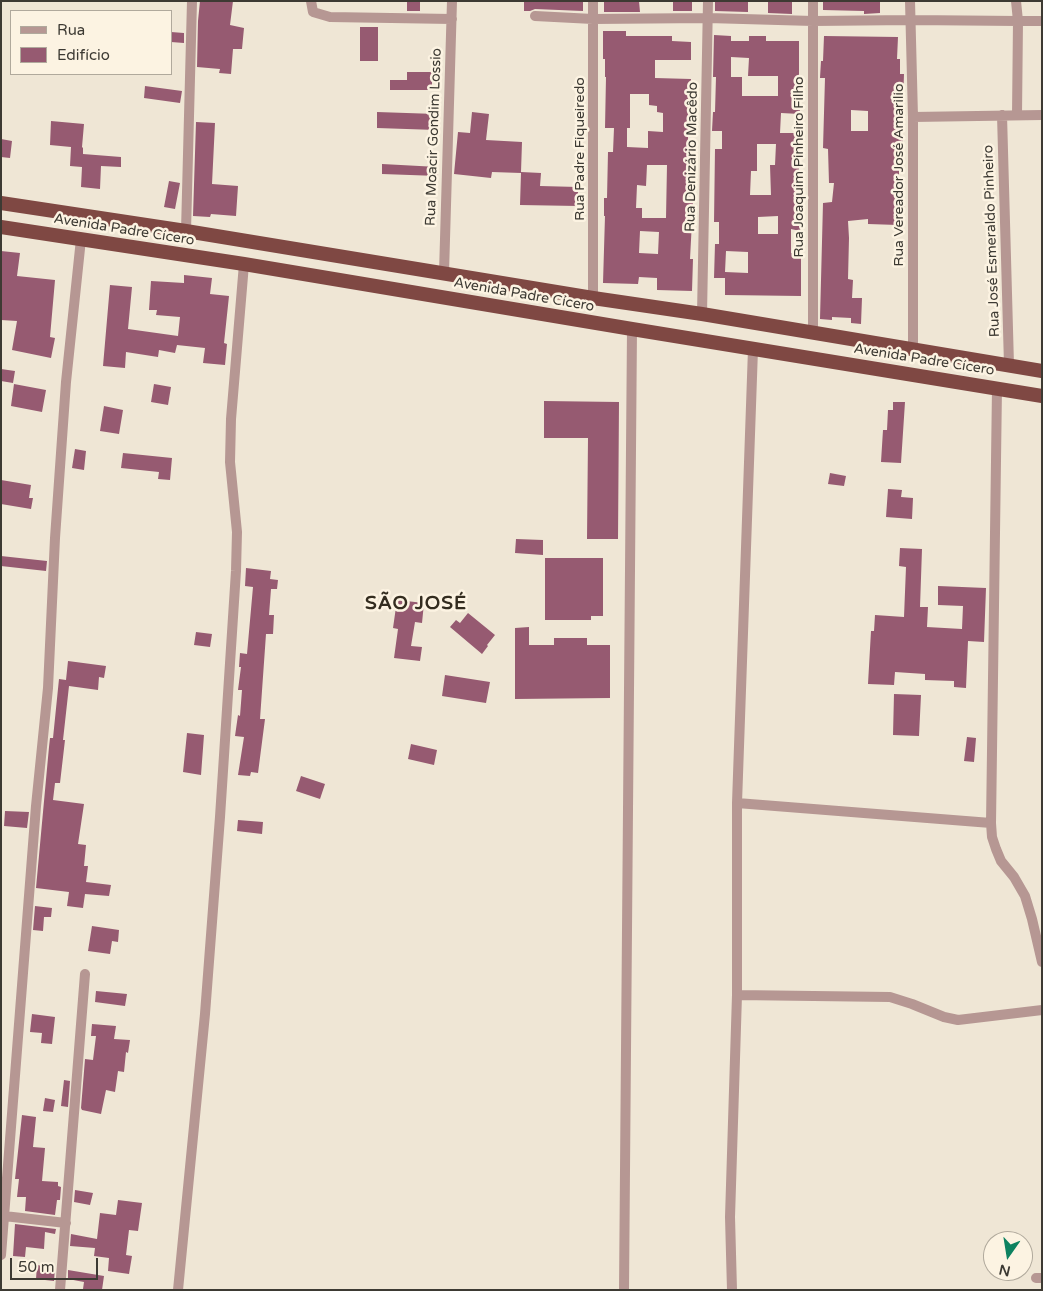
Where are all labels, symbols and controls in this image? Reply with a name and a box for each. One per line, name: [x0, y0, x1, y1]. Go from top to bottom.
legend: [10, 10, 172, 75]
text: Rua: [57, 21, 85, 39]
text: Edifício: [57, 46, 110, 64]
street label: Rua Moacir Gondim Lossio: [422, 48, 446, 226]
street label: Rua Joaquim Pinheiro Filho: [791, 76, 807, 258]
street label: Rua Padre Fiqueiredo: [572, 77, 588, 221]
street label: Rua Denizário Macêdo: [682, 82, 702, 232]
street label: Rua Vereador José Amarilio: [891, 84, 907, 266]
street label: Rua José Esmeraldo Pinheiro: [980, 145, 1004, 337]
street label: Avenida Padre Cícero: [52, 211, 196, 249]
street label: Avenida Padre Cícero: [453, 274, 595, 316]
street label: Avenida Padre Cícero: [852, 341, 996, 379]
district label: SÃO JOSÉ: [364, 593, 468, 615]
north arrow: [983, 1231, 1033, 1281]
scale bar: [12, 1248, 100, 1280]
text: 50 m: [18, 1258, 55, 1276]
text: N: [997, 1261, 1012, 1280]

